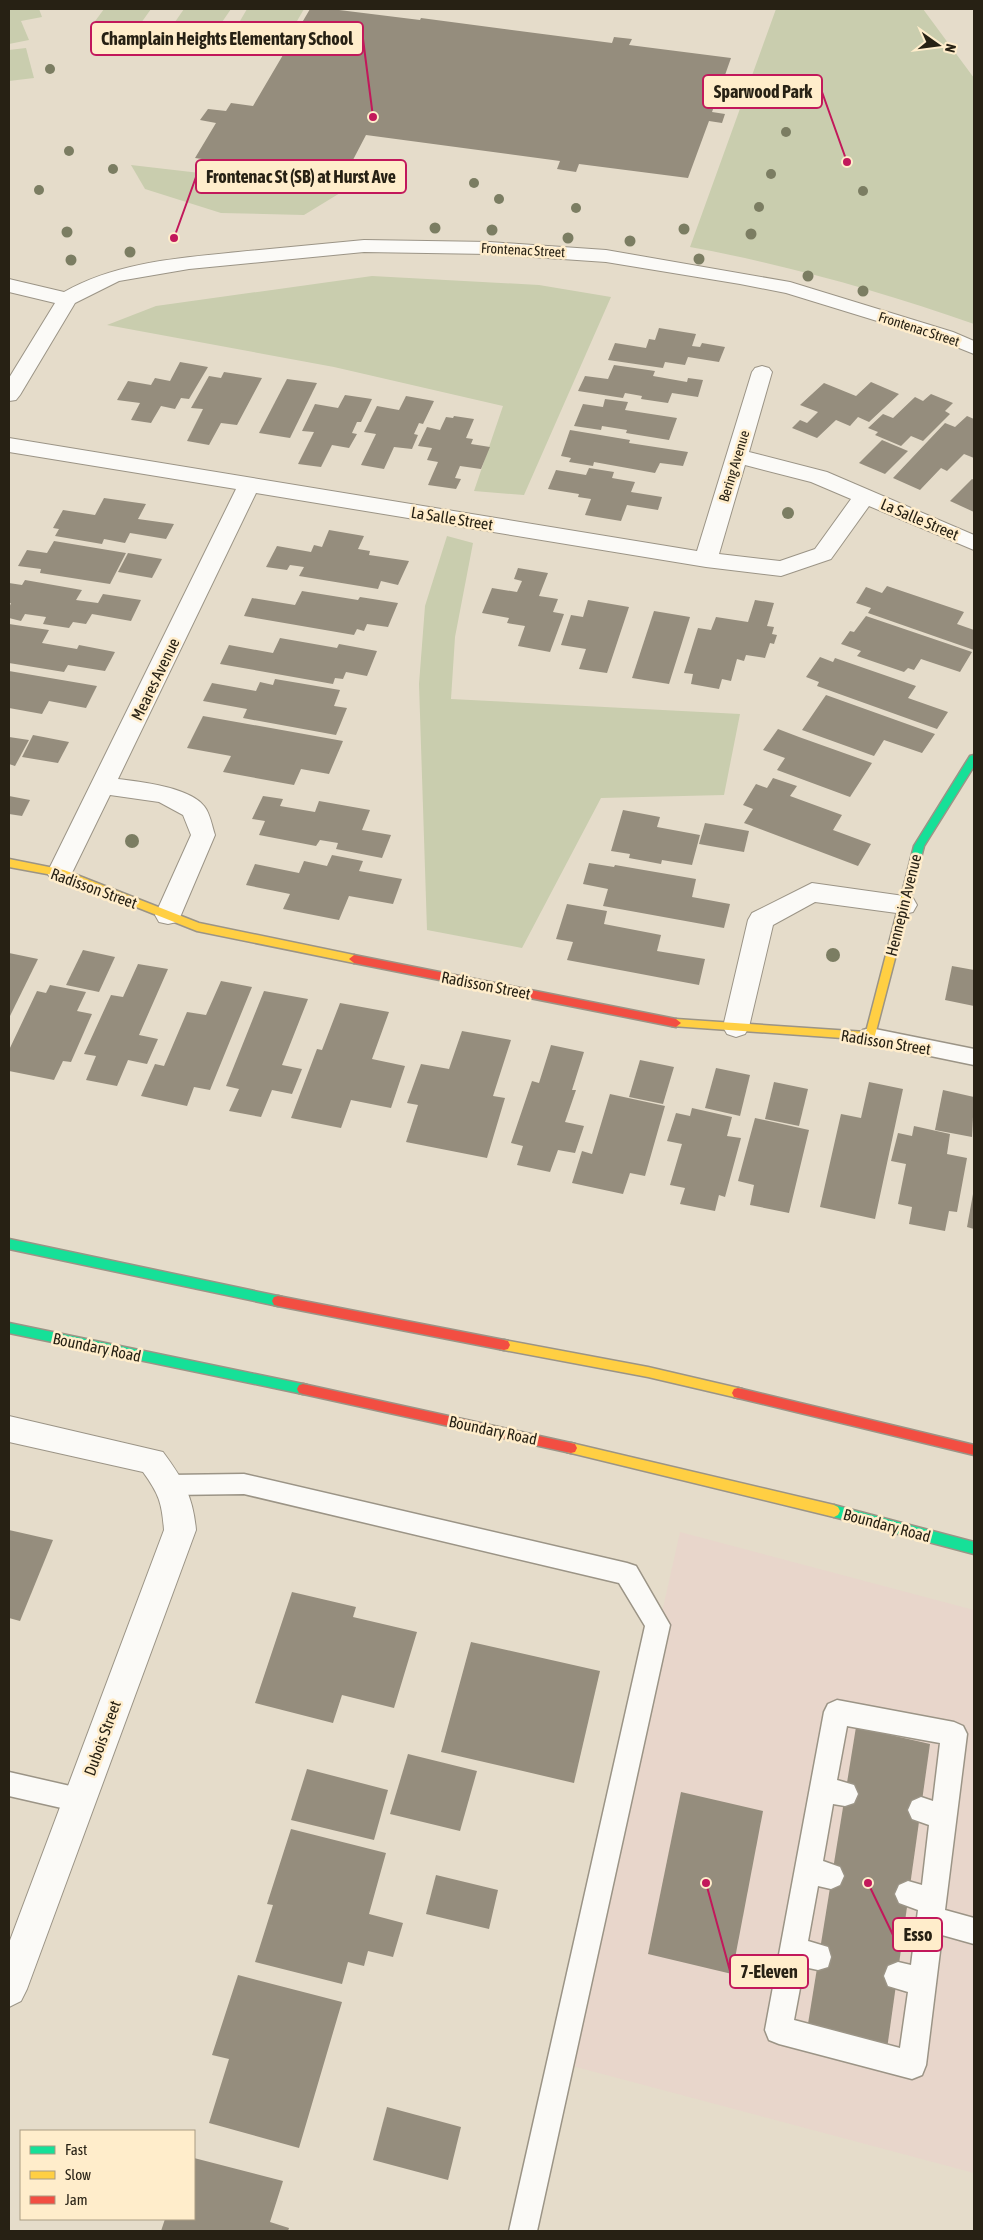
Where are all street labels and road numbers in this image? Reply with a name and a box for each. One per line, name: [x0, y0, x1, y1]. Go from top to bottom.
street label: Frontenac Street: [481, 240, 565, 260]
street label: Frontenac Street: [876, 308, 962, 350]
street label: Bering Avenue: [716, 428, 752, 504]
street label: La Salle Street: [878, 495, 962, 544]
street label: La Salle Street: [410, 503, 495, 533]
street label: Meares Avenue: [127, 635, 183, 723]
street label: Hennepin Avenue: [882, 852, 925, 958]
street label: Radisson Street: [48, 864, 140, 912]
street label: Radisson Street: [440, 968, 533, 1003]
street label: Radisson Street: [840, 1026, 933, 1058]
street label: Boundary Road: [51, 1329, 143, 1366]
street label: Boundary Road: [447, 1412, 539, 1449]
street label: Boundary Road: [841, 1505, 933, 1546]
street label: Dubois Street: [80, 1698, 124, 1778]

